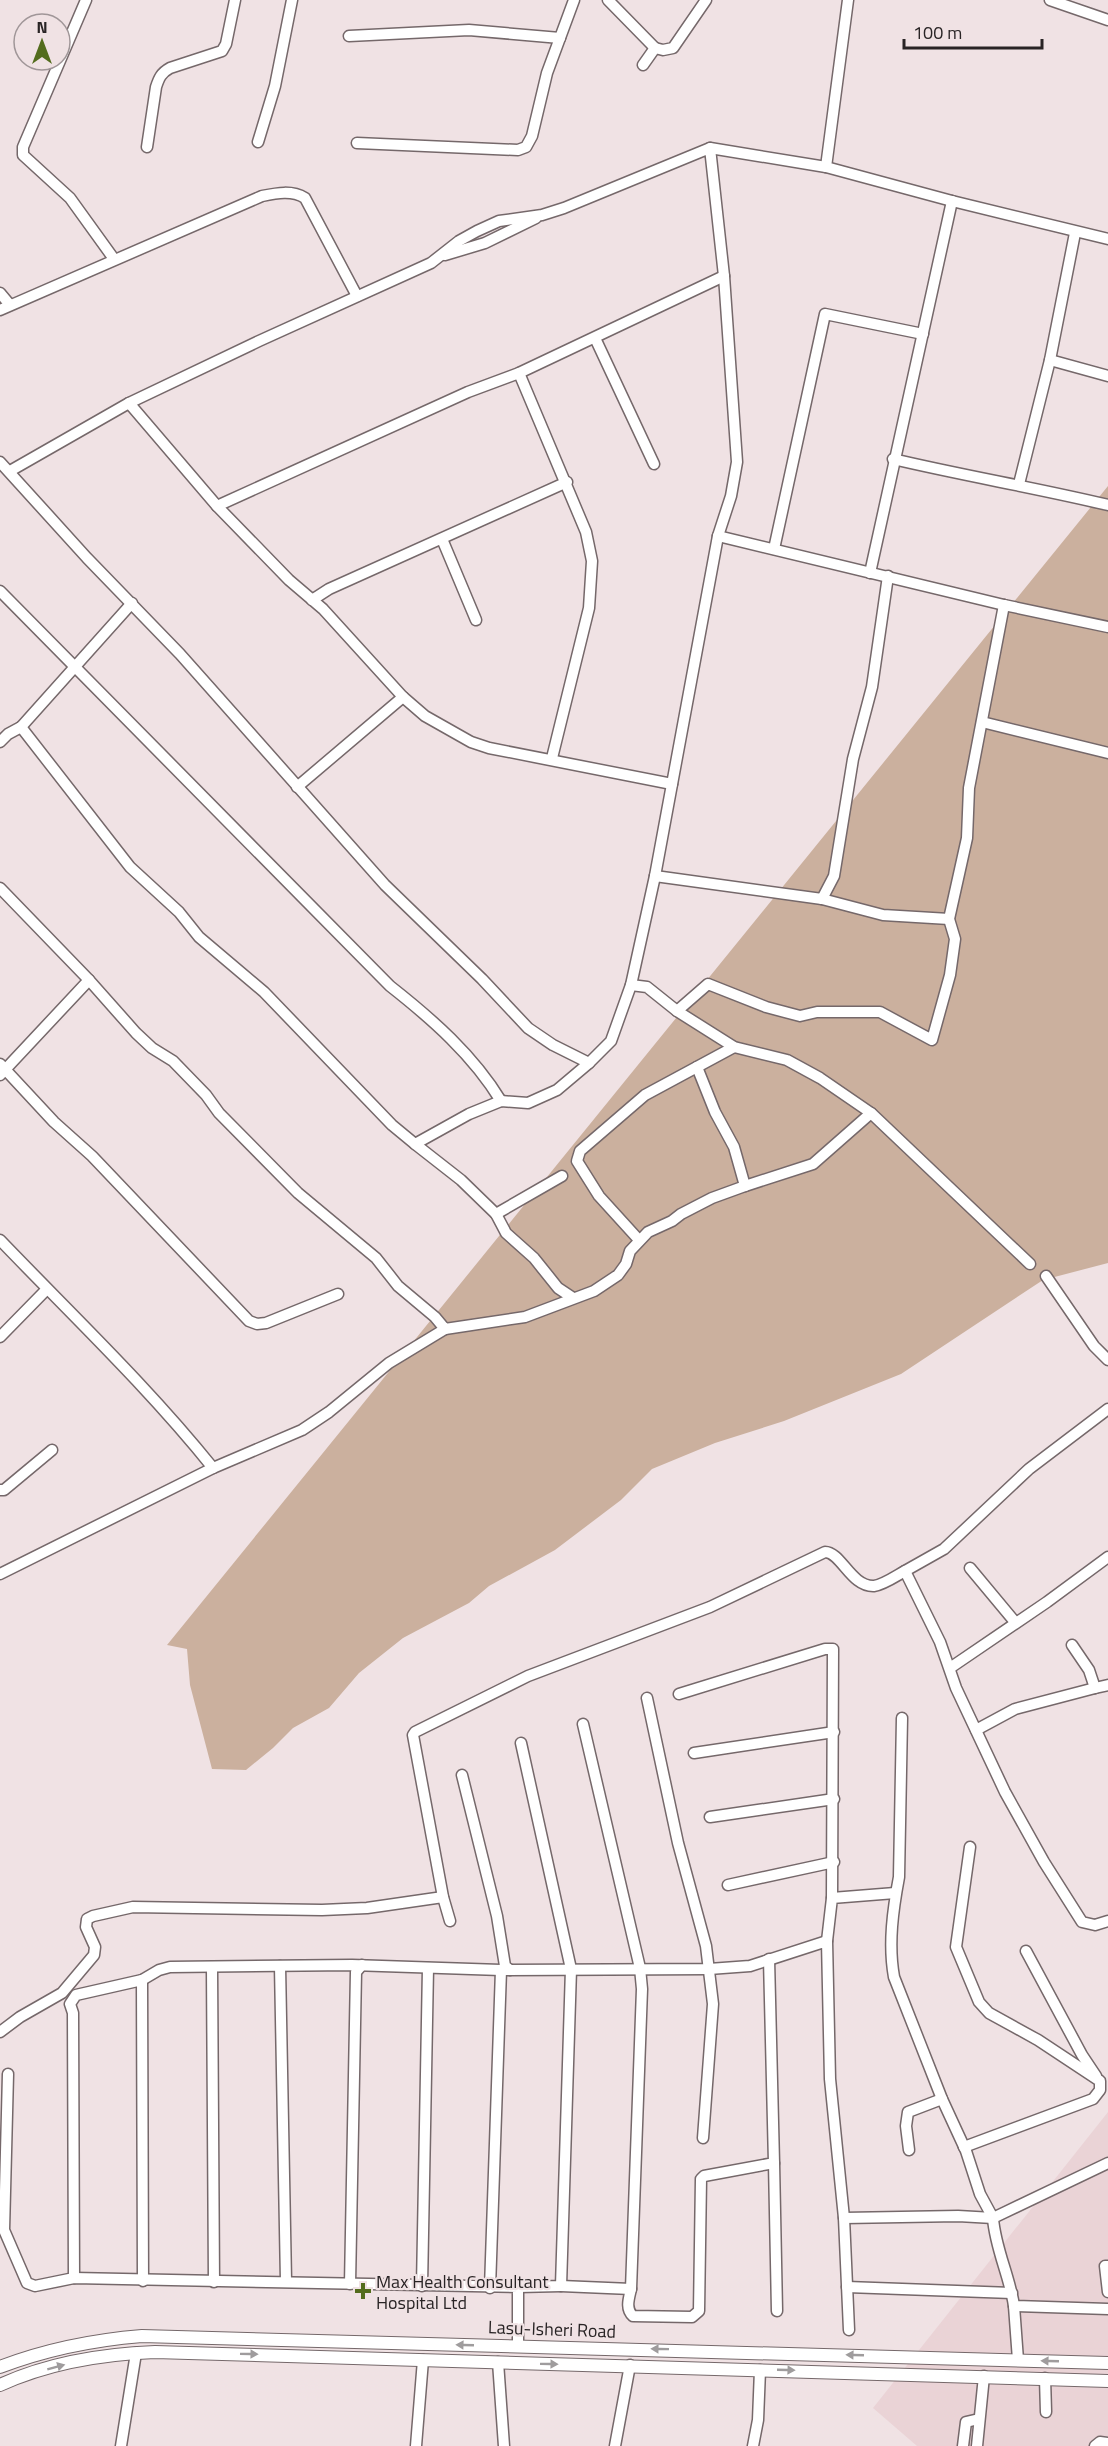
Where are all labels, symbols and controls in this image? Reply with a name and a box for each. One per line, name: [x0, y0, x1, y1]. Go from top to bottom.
north arrow: [12, 12, 72, 72]
scale bar: [904, 12, 1042, 50]
text: N: [36, 15, 48, 39]
text: 100 m: [913, 19, 962, 46]
place label: Max Health Consultant Hospital Ltd: [376, 2268, 549, 2316]
marker: Max Health Consultant Hospital Ltd: [354, 2282, 372, 2300]
street label: Lasu-Isheri Road: [488, 2313, 616, 2345]
one-way arrow: [455, 2340, 474, 2349]
one-way arrow: [650, 2344, 669, 2354]
one-way arrow: [240, 2350, 259, 2359]
one-way arrow: [845, 2350, 864, 2360]
one-way arrow: [1040, 2356, 1059, 2365]
one-way arrow: [540, 2359, 559, 2368]
one-way arrow: [46, 2361, 65, 2371]
one-way arrow: [777, 2366, 796, 2375]

